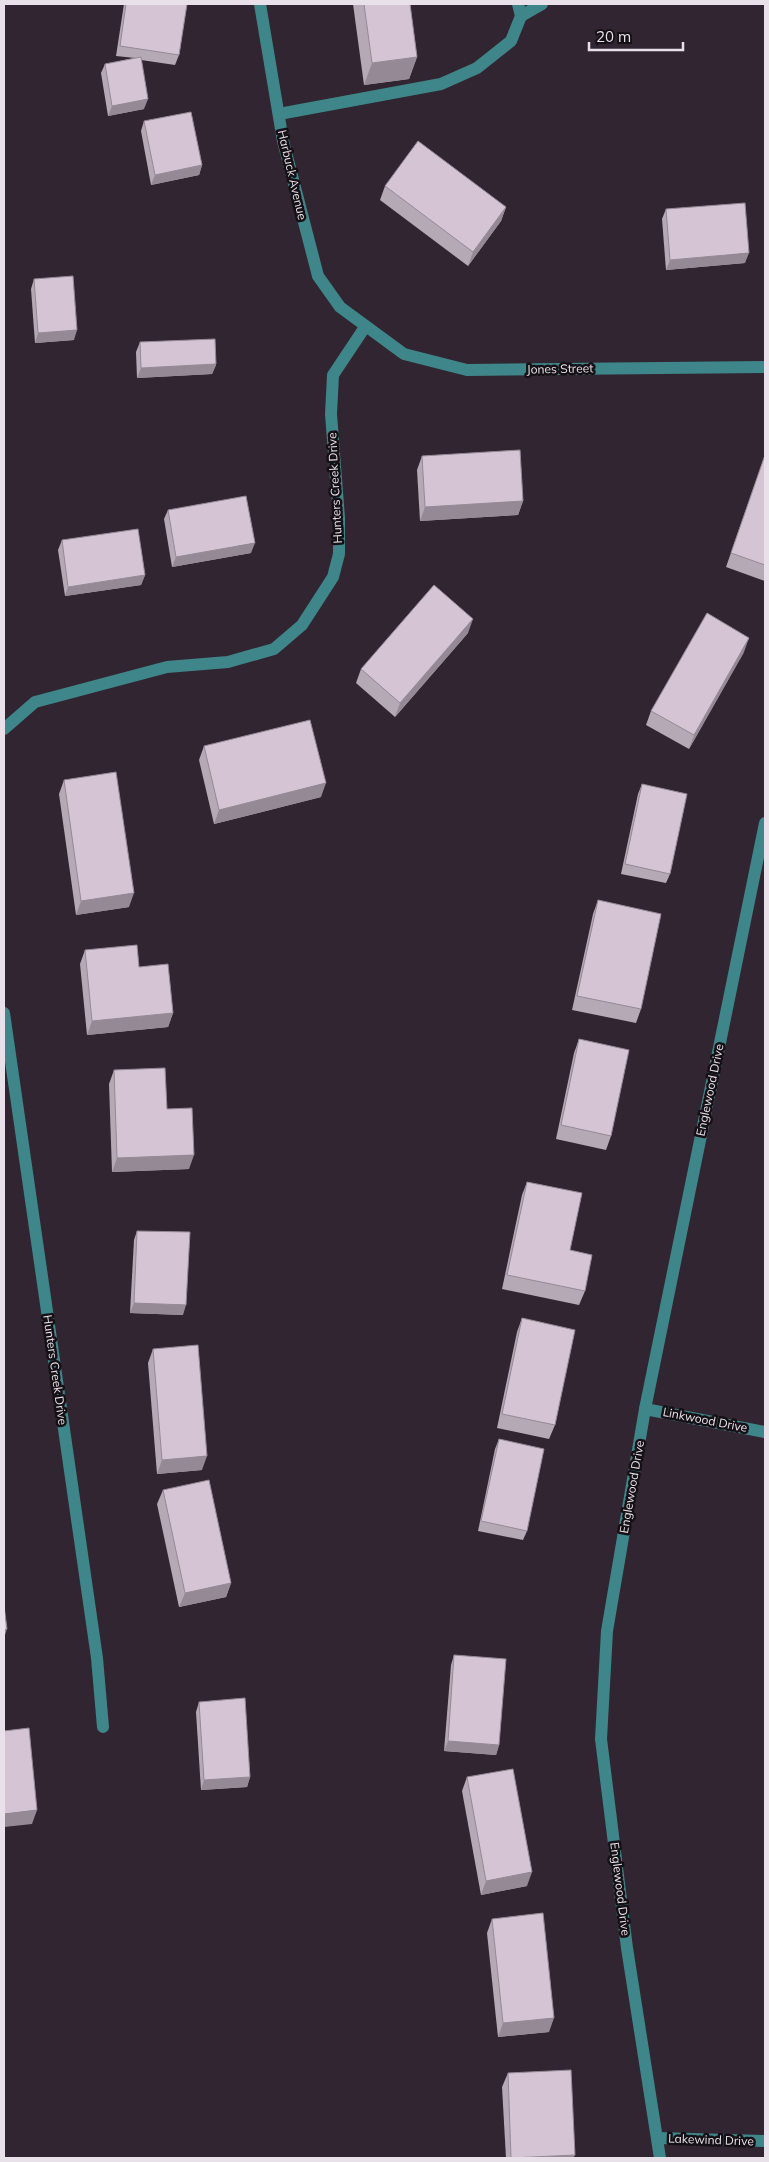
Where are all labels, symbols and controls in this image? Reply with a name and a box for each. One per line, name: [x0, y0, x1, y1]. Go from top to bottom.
scale bar: [589, 20, 683, 52]
text: 20 m: [596, 27, 631, 46]
street label: Harbuck Avenue: [275, 128, 310, 221]
street label: Jones Street: [527, 360, 593, 377]
street label: Hunters Creek Drive: [324, 432, 345, 544]
street label: Englewood Drive: [692, 1042, 727, 1137]
street label: Hunters Creek Drive: [40, 1314, 71, 1426]
street label: Linkwood Drive: [662, 1404, 749, 1435]
street label: Englewood Drive: [616, 1439, 647, 1535]
street label: Englewood Drive: [607, 1841, 634, 1937]
street label: Lakewind Drive: [668, 2131, 754, 2148]

